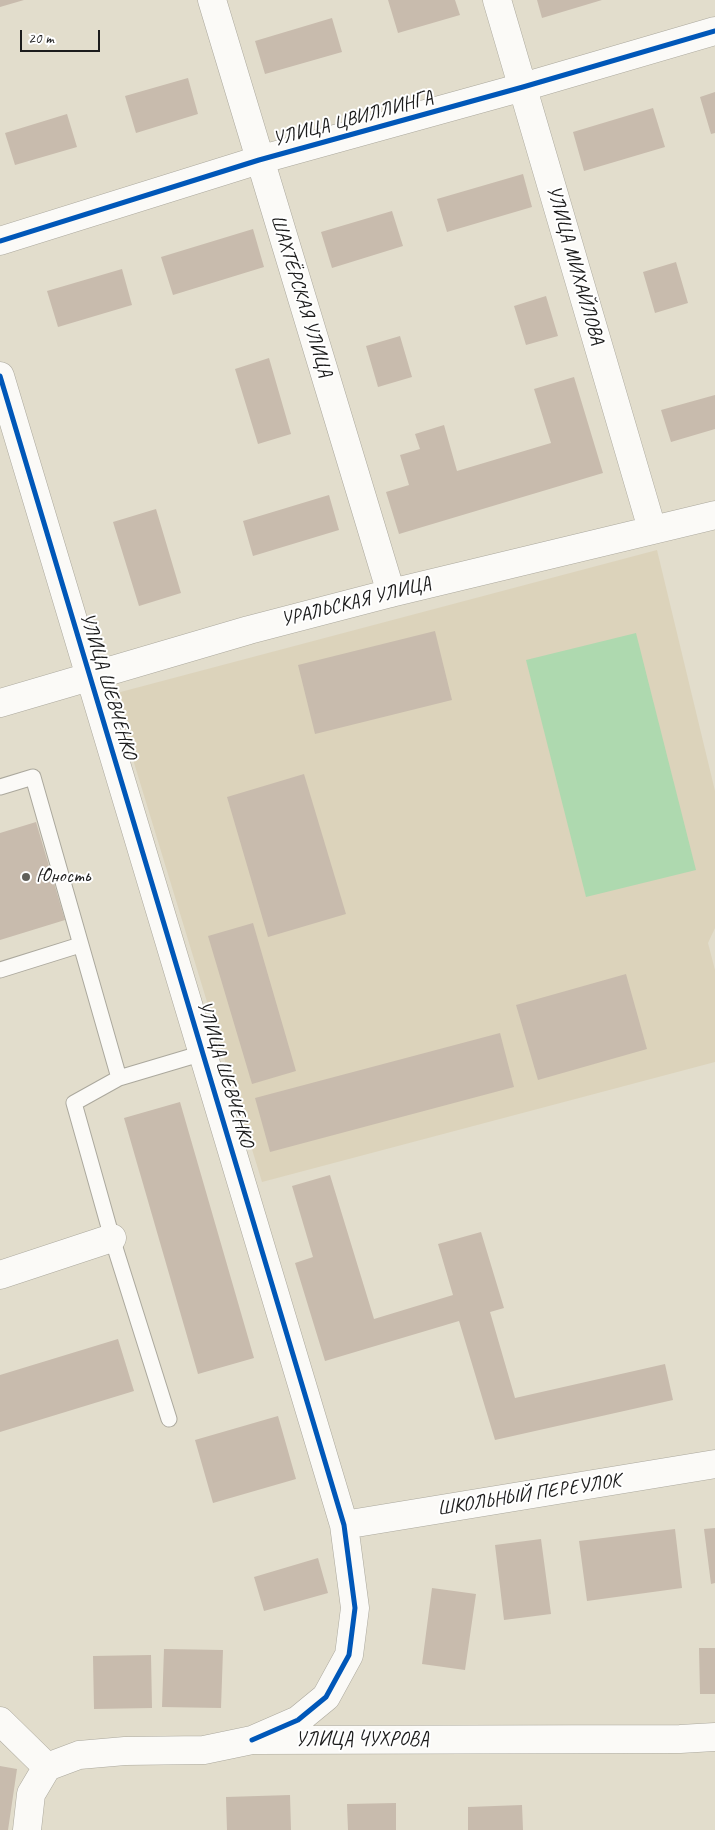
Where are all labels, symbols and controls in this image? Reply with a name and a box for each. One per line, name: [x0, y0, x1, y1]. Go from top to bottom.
scale bar: [22, 20, 102, 52]
text: 20 m: [28, 29, 54, 48]
street label: УЛИЦА ЦВИЛЛИНГА: [270, 86, 436, 152]
street label: УЛИЦА МИХАЙЛОВА: [541, 183, 609, 347]
street label: ШАХТЁРСКАЯ УЛИЦА: [265, 212, 337, 380]
street label: УРАЛЬСКАЯ УЛИЦА: [279, 572, 433, 632]
street label: УЛИЦА ШЕВЧЕНКО: [74, 610, 142, 762]
place label: Юность: [36, 865, 90, 889]
marker: Юность: [20, 871, 32, 883]
street label: УЛИЦА ШЕВЧЕНКО: [191, 998, 259, 1150]
street label: ШКОЛЬНЫЙ ПЕРЕУЛОК: [436, 1469, 622, 1521]
street label: УЛИЦА ЧУХРОВА: [295, 1728, 429, 1752]

